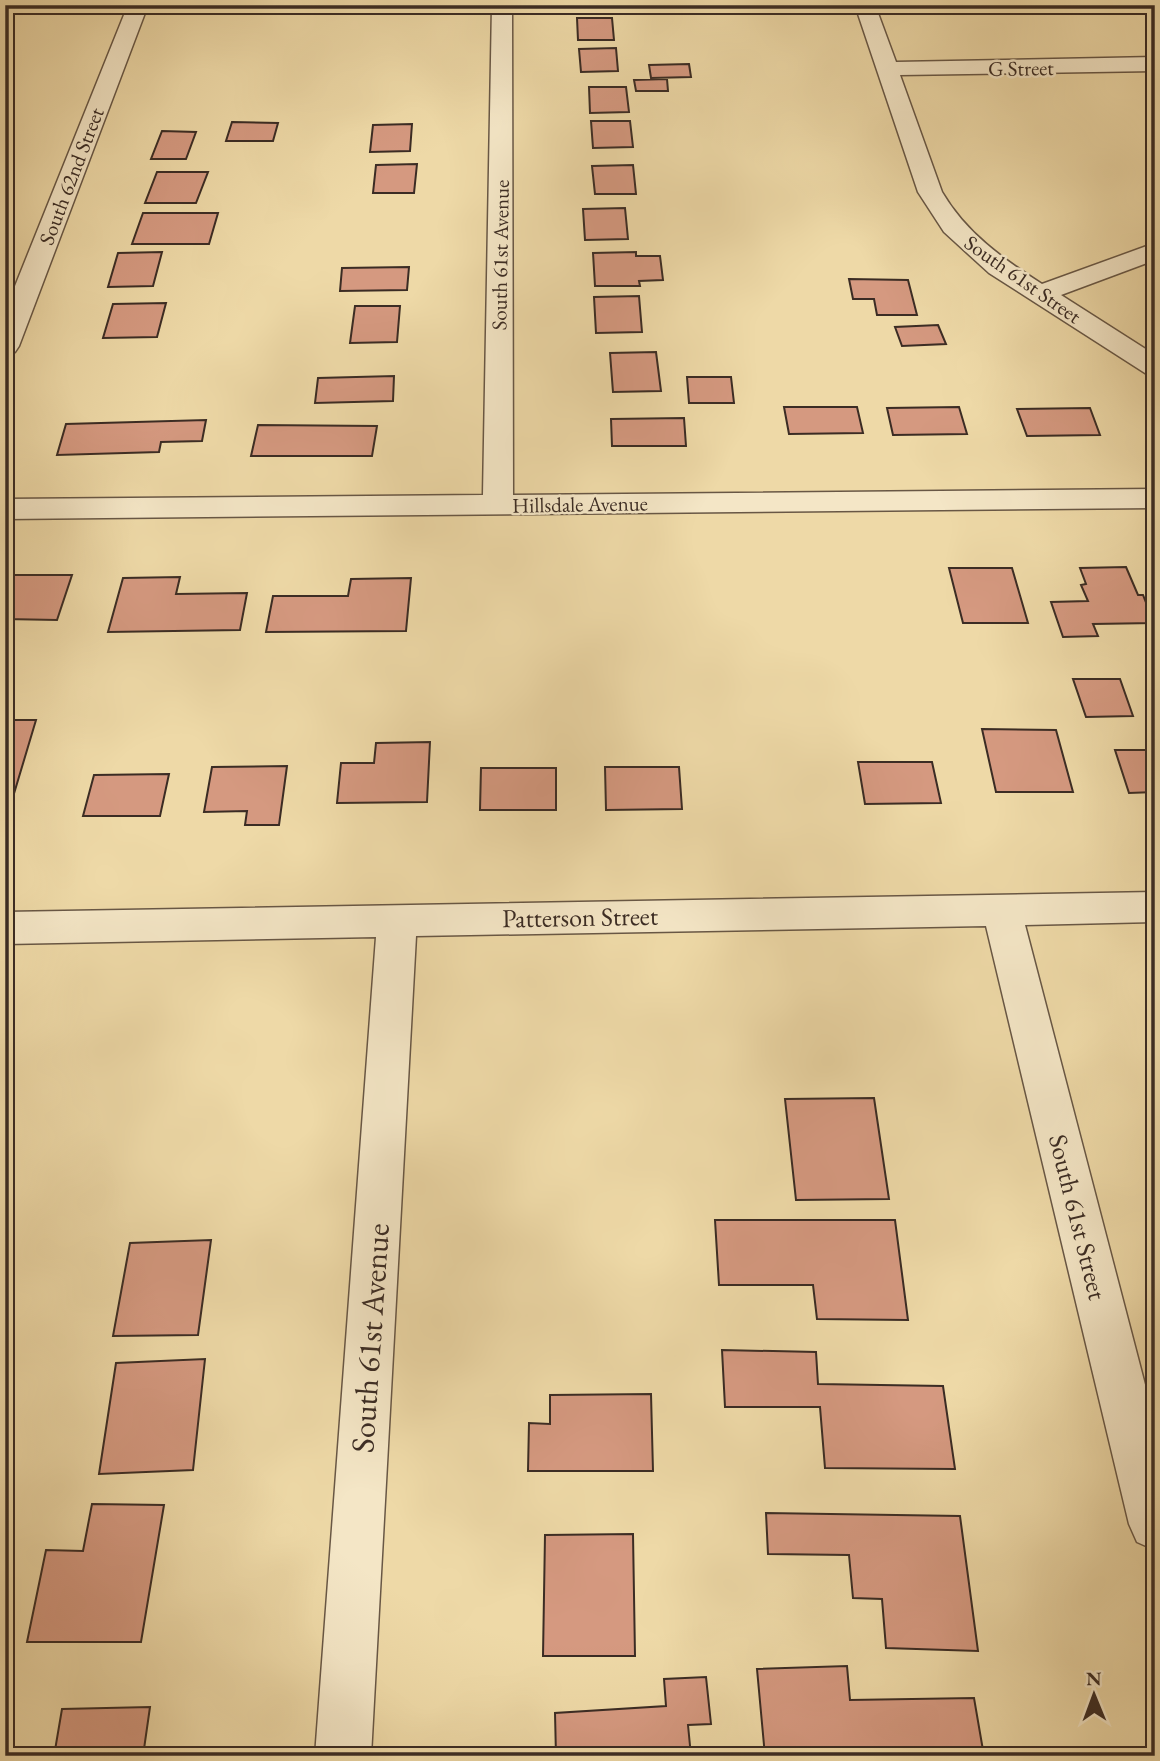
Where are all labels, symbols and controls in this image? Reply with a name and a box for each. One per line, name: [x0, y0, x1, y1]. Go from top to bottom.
street label: G Street: [988, 54, 1054, 82]
street label: South 62nd Street: [32, 103, 110, 249]
street label: South 61st Avenue: [485, 179, 515, 331]
street label: South 61st Street: [959, 229, 1087, 329]
street label: Hillsdale Avenue: [512, 489, 648, 519]
street label: Patterson Street: [502, 899, 658, 935]
street label: South 61st Street: [1041, 1131, 1115, 1303]
street label: South 61st Avenue: [341, 1222, 399, 1454]
north arrow: [1058, 1660, 1128, 1730]
text: N: [1086, 1666, 1102, 1691]

